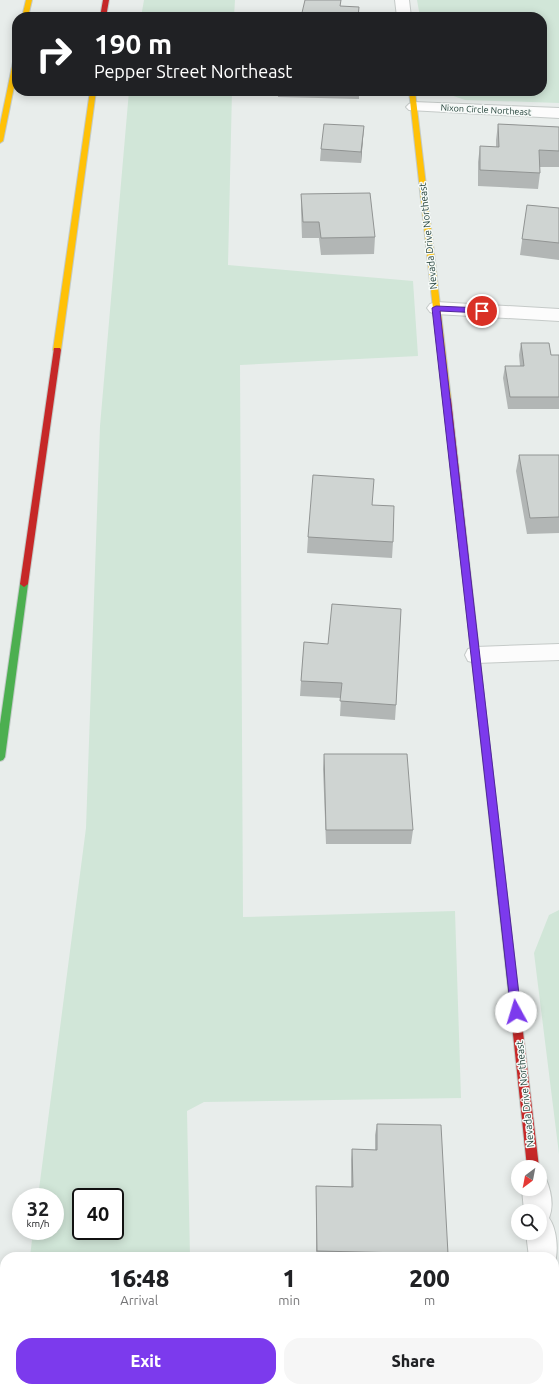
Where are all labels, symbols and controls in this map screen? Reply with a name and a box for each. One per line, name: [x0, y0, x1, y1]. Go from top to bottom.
icon: right: [28, 28, 80, 80]
text: 190 m: [94, 28, 172, 59]
text: Pepper Street Northeast: [94, 61, 292, 81]
street label: Nixon Circle Northeast: [440, 103, 532, 117]
street label: Nevada Drive Northeast: [417, 182, 439, 290]
pin: [465, 294, 499, 328]
icon: arrive: [471, 300, 493, 322]
position arrow: [495, 991, 537, 1033]
street label: Nevada Drive Northeast: [514, 1040, 536, 1148]
north arrow: [511, 1160, 547, 1196]
map controls: [511, 1160, 547, 1240]
speed limit sign: 40: [72, 1188, 124, 1240]
text: 32: [27, 1197, 49, 1220]
button: search: [511, 1204, 547, 1240]
text: km/h: [26, 1218, 50, 1229]
text: 16:48: [109, 1265, 169, 1292]
text: 1: [282, 1265, 296, 1292]
text: 200: [409, 1265, 450, 1292]
text: Arrival: [120, 1293, 158, 1307]
text: min: [278, 1293, 300, 1307]
text: m: [424, 1293, 435, 1307]
button: Exit: [16, 1338, 276, 1384]
button: Share: [284, 1338, 543, 1384]

